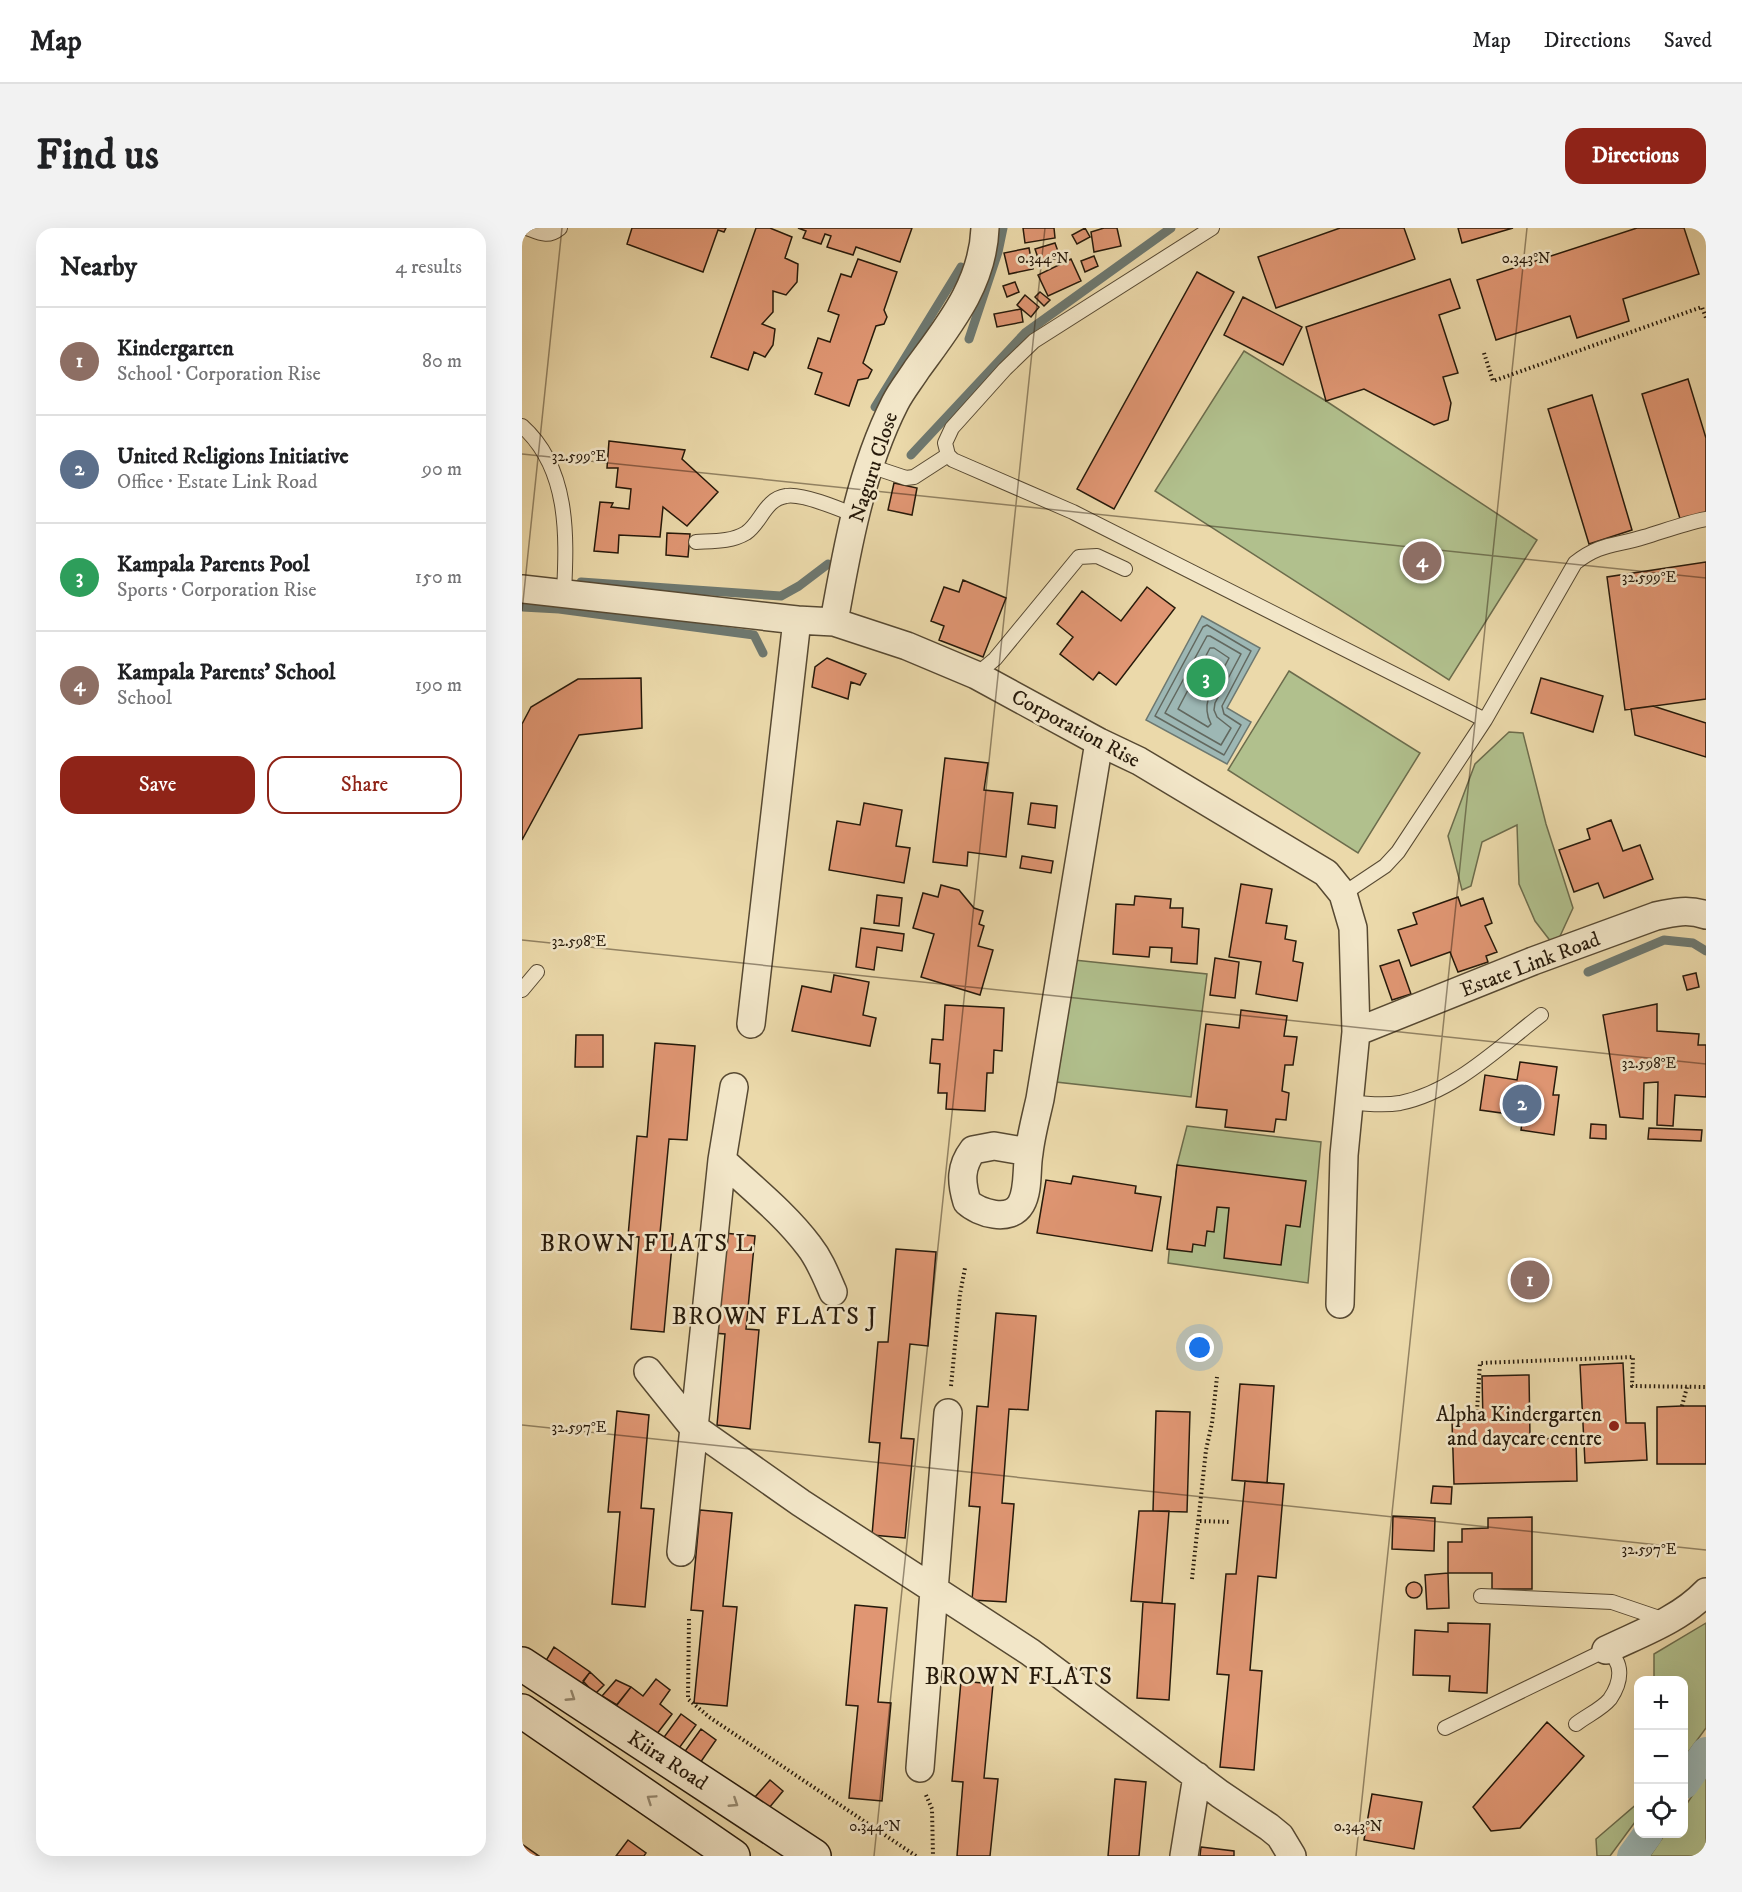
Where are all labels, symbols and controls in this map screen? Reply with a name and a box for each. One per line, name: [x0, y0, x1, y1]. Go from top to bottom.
text: Map: [30, 24, 82, 59]
text: Map: [1472, 28, 1511, 54]
text: Directions: [1544, 28, 1631, 54]
text: Saved: [1664, 28, 1712, 54]
button: Directions: [1565, 128, 1706, 184]
text: Find us: [36, 130, 159, 182]
text: 0.344°N: [1017, 249, 1069, 268]
text: 0.343°N: [1502, 249, 1550, 268]
text: Nearby: [60, 251, 137, 284]
text: 4 results: [395, 255, 462, 280]
text: Kindergarten: [117, 335, 234, 362]
text: 1: [76, 349, 83, 374]
text: 80 m: [422, 349, 462, 374]
text: School · Corporation Rise: [117, 362, 321, 387]
street label: Naguru Close: [844, 409, 904, 526]
text: United Religions Initiative: [117, 443, 349, 470]
text: 32.599°E: [552, 447, 607, 466]
text: 2: [75, 457, 84, 482]
text: 90 m: [422, 457, 462, 482]
text: Office · Estate Link Road: [117, 470, 317, 495]
pin: 4: [1402, 538, 1442, 584]
text: Kampala Parents Pool: [117, 551, 310, 578]
text: 3: [76, 565, 83, 590]
text: 150 m: [415, 565, 462, 590]
text: 32.599°E: [1622, 568, 1677, 587]
text: Sports · Corporation Rise: [117, 578, 317, 603]
pin: 3: [1186, 656, 1226, 700]
text: Kampala Parents' School: [117, 659, 335, 686]
text: 4: [74, 673, 85, 698]
text: 190 m: [415, 673, 462, 698]
street label: Corporation Rise: [1007, 684, 1145, 774]
text: School: [117, 686, 172, 711]
button: Save: [60, 756, 255, 814]
button: Share: [267, 756, 462, 814]
street label: Estate Link Road: [1457, 926, 1604, 1003]
text: 32.598°E: [552, 932, 607, 951]
text: 32.598°E: [1622, 1054, 1677, 1073]
pin: 2: [1502, 1082, 1542, 1126]
district label: BROWN FLATS L: [540, 1229, 754, 1259]
pin: 1: [1510, 1258, 1550, 1302]
district label: BROWN FLATS J: [672, 1302, 878, 1332]
your location: [1185, 1333, 1214, 1362]
place label: Alpha Kindergarten and daycare centre: [1436, 1402, 1602, 1452]
text: 32.597°E: [552, 1418, 607, 1437]
marker: Alpha Kindergarten and daycare centre: [1607, 1419, 1621, 1433]
text: 32.597°E: [1622, 1540, 1677, 1559]
district label: BROWN FLATS: [925, 1662, 1113, 1692]
map controls: [1634, 1676, 1688, 1838]
button: +: [1634, 1676, 1688, 1730]
one-way arrow: [565, 1689, 575, 1701]
street label: Kiira Road: [623, 1725, 713, 1797]
button: −: [1634, 1730, 1688, 1784]
button: locate: [1634, 1784, 1688, 1838]
one-way arrow: [646, 1795, 657, 1806]
one-way arrow: [728, 1796, 738, 1808]
text: 0.344°N: [849, 1817, 901, 1836]
text: 0.343°N: [1334, 1817, 1382, 1836]

